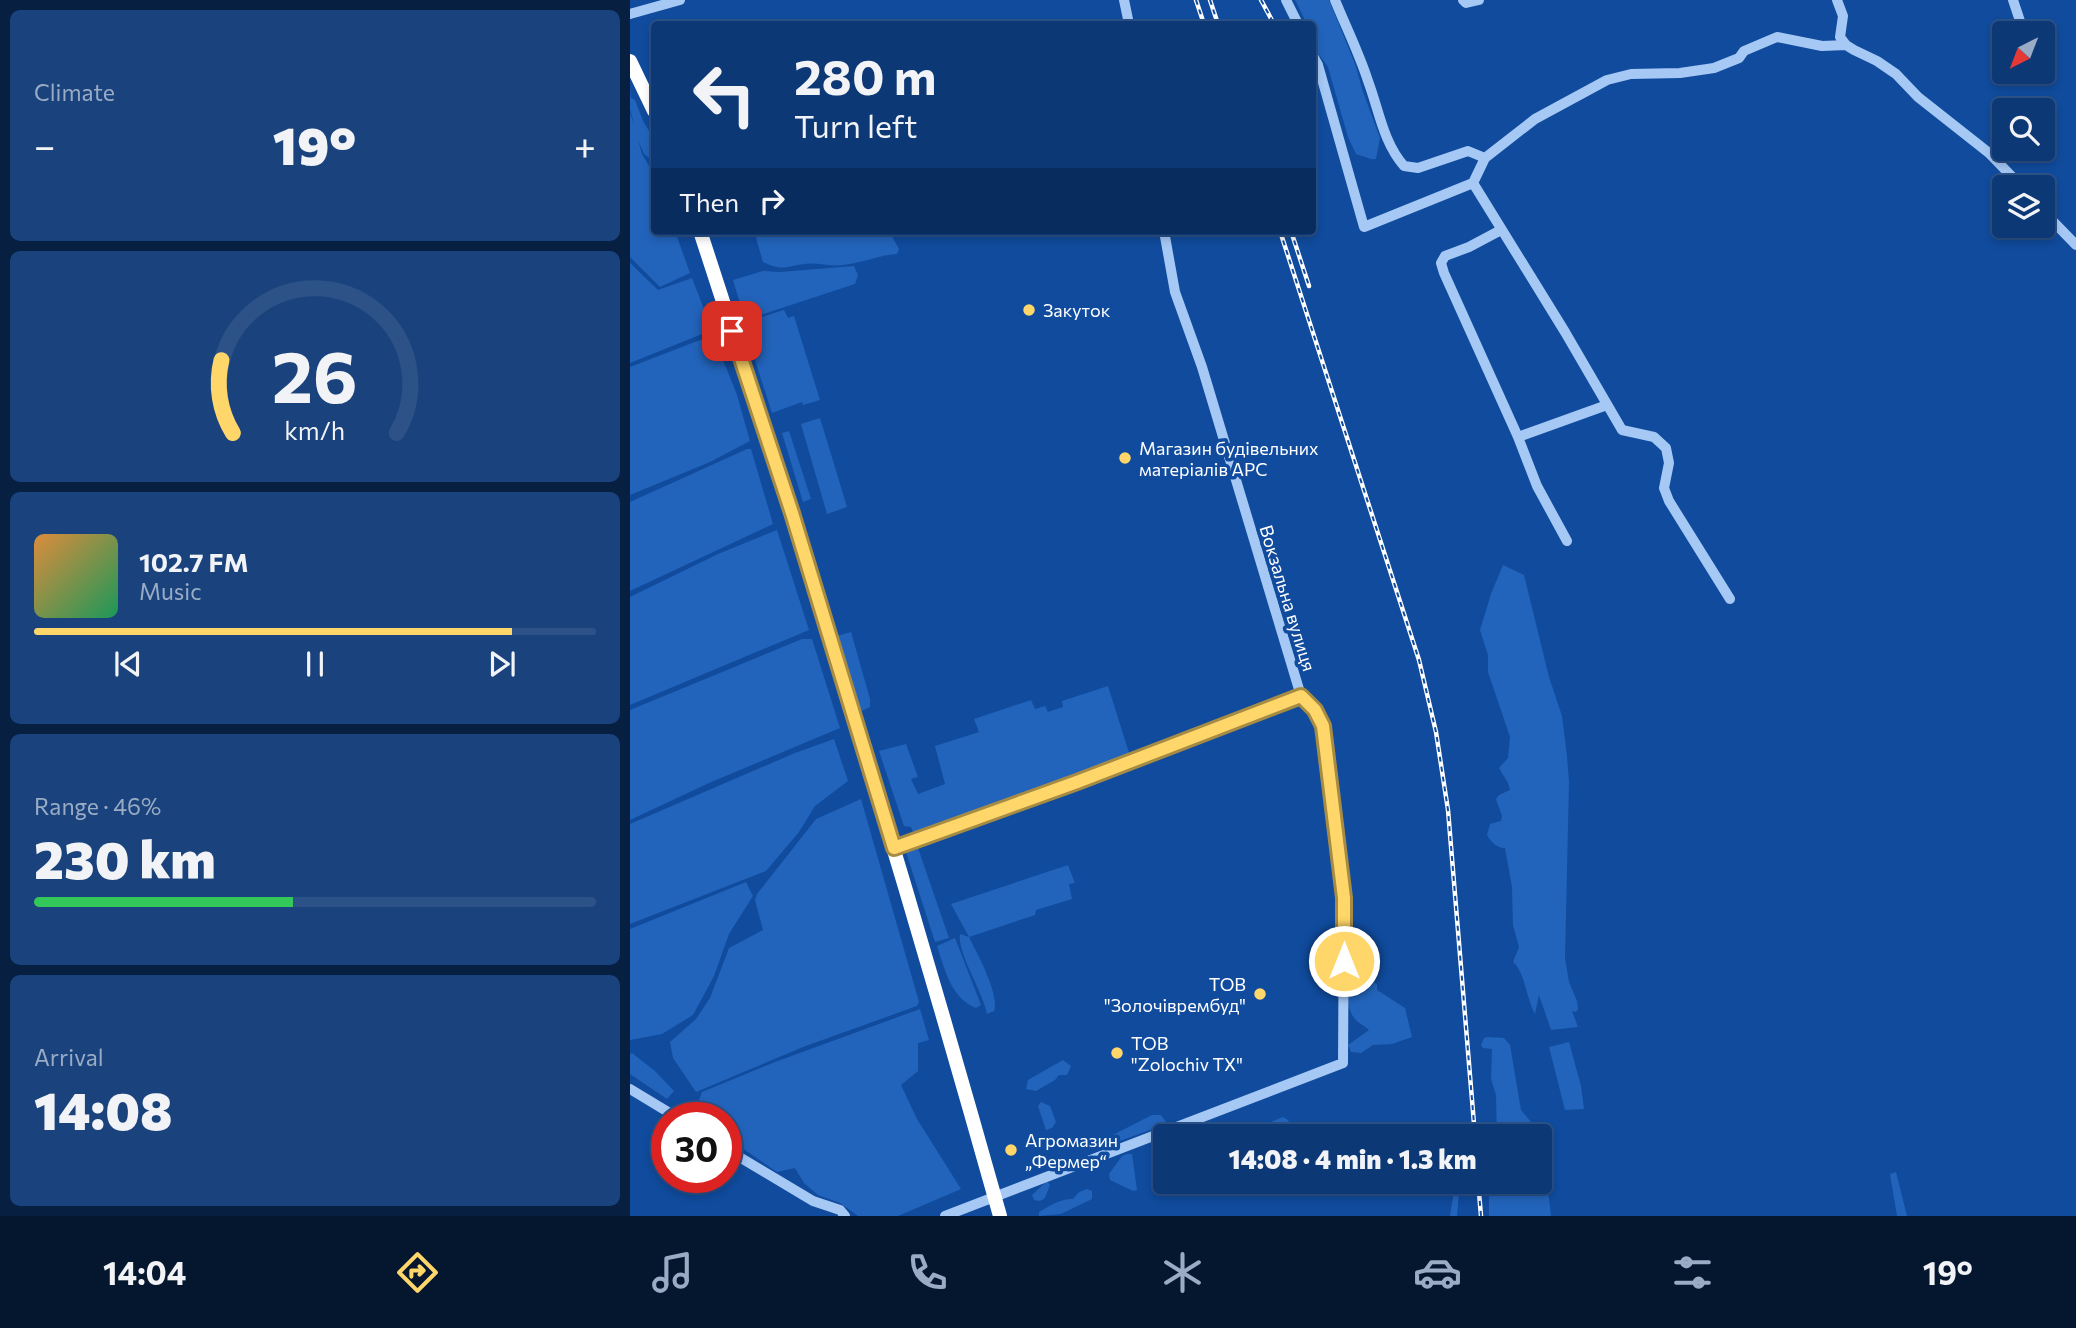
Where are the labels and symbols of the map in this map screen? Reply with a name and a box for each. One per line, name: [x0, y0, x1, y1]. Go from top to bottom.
north arrow: [1992, 21, 2054, 84]
place label: Закуток: [1043, 299, 1111, 321]
pin: [702, 301, 762, 361]
marker: Закуток: [1021, 302, 1037, 318]
place label: Магазин будівельних матеріалів APC: [1139, 437, 1319, 480]
marker: Магазин будівельних матеріалів APC: [1117, 450, 1133, 466]
street label: Вокзальна вулиця: [1255, 522, 1321, 674]
position arrow: [1307, 924, 1381, 998]
place label: ТОВ "Золочіврембуд": [1104, 973, 1246, 1016]
marker: ТОВ "Золочіврембуд": [1252, 986, 1268, 1002]
place label: ТОВ "Zolochiv TX": [1131, 1032, 1243, 1075]
marker: ТОВ "Zolochiv TX": [1109, 1045, 1125, 1061]
speed limit sign: 30: [651, 1102, 742, 1193]
place label: Агромазин „Фермер“: [1025, 1129, 1118, 1172]
marker: Агромазин „Фермер“: [1003, 1142, 1019, 1158]

